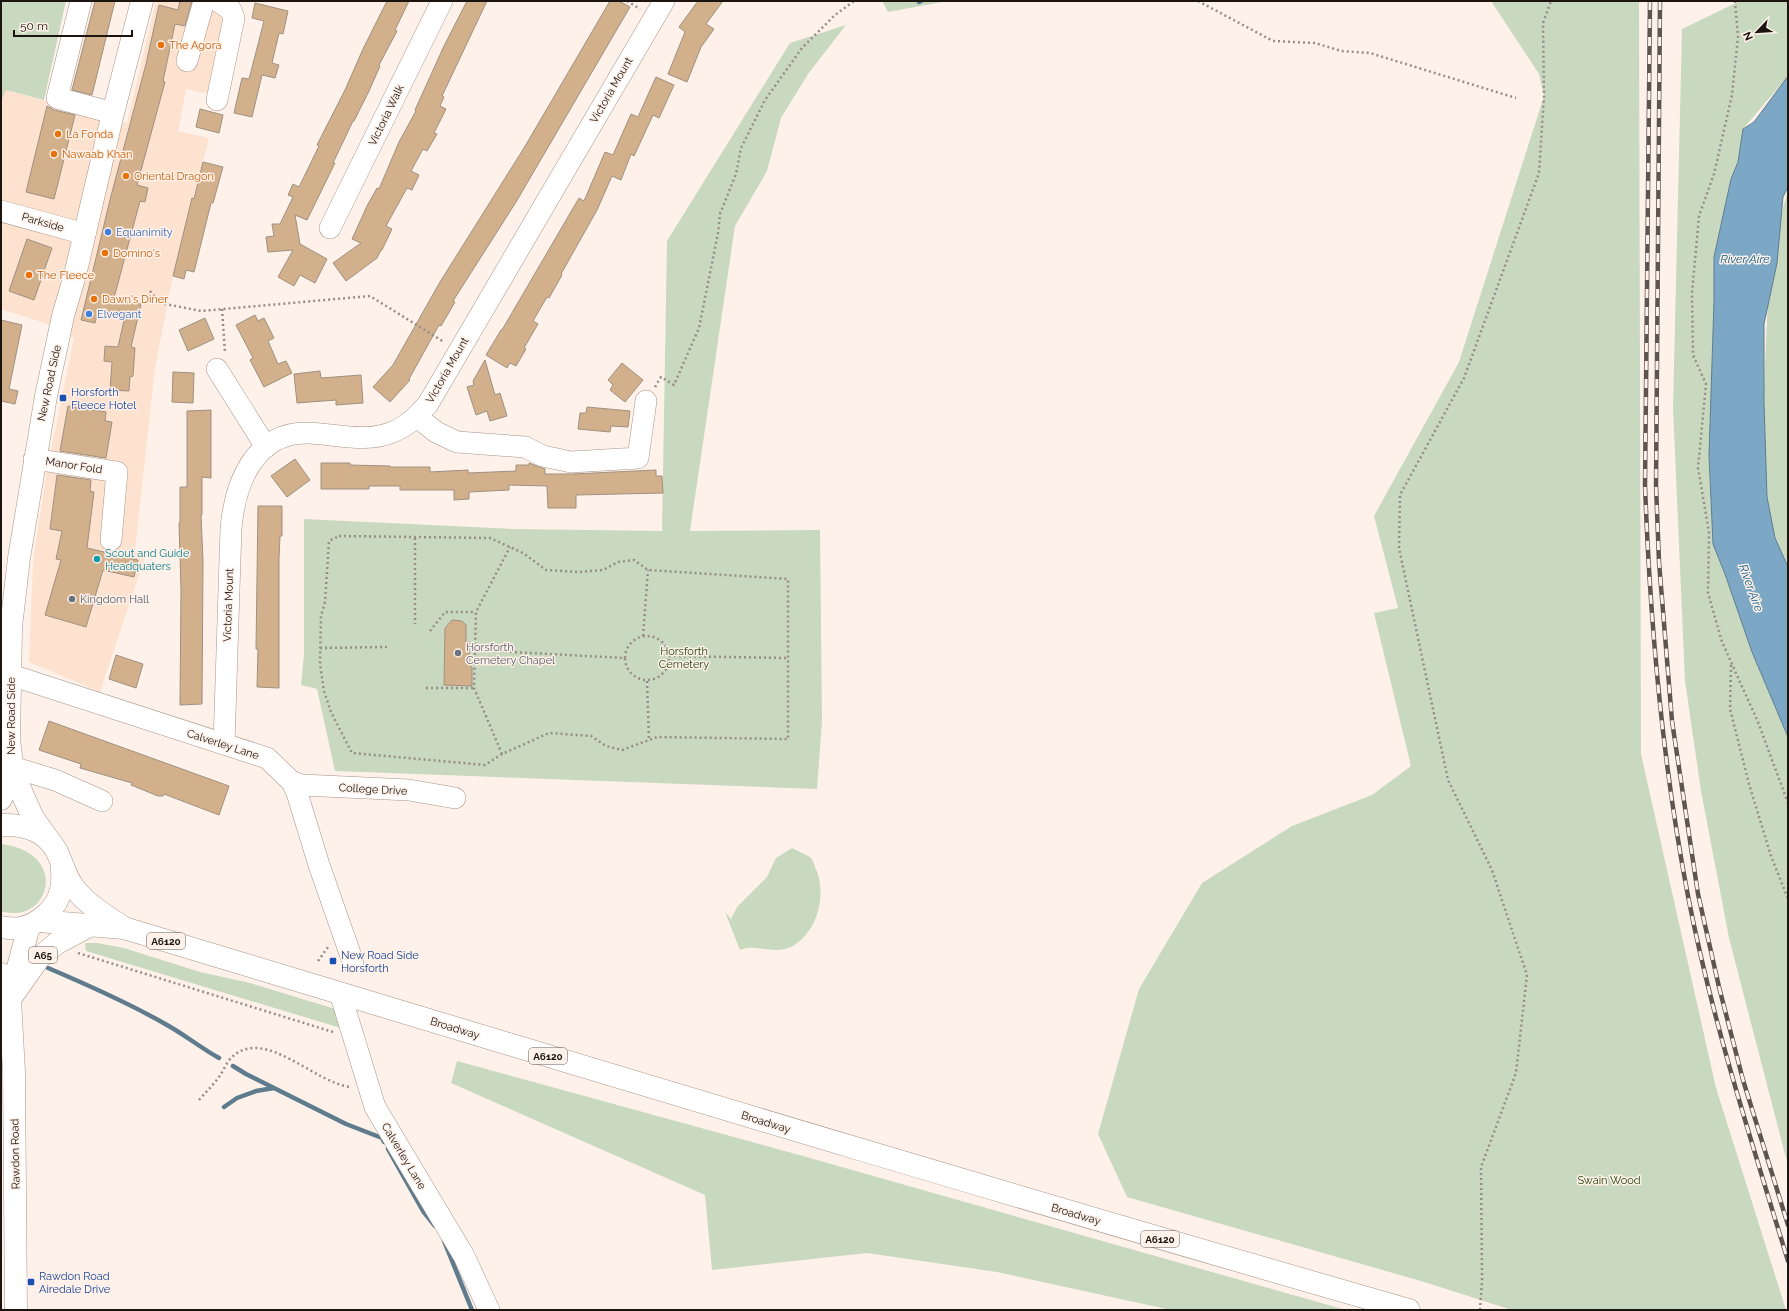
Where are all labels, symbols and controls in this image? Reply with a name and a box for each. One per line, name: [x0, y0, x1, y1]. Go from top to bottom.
scale bar: [14, 12, 132, 38]
north arrow: [1737, 12, 1777, 52]
text: 50 m: [20, 19, 48, 33]
text: N: [1741, 29, 1756, 43]
place label: The Agora: [169, 39, 222, 52]
marker: The Agora: [156, 40, 166, 50]
street label: Victoria Mount: [587, 55, 636, 125]
street label: Victoria Walk: [366, 82, 407, 148]
place label: La Fonda: [66, 128, 113, 141]
marker: La Fonda: [53, 129, 63, 139]
place label: Nawaab Khan: [62, 148, 133, 161]
marker: Nawaab Khan: [49, 149, 59, 159]
place label: Oriental Dragon: [134, 170, 214, 183]
marker: Oriental Dragon: [121, 171, 131, 181]
street label: Parkside: [20, 210, 66, 235]
place label: Equanimity: [116, 226, 173, 239]
marker: Equanimity: [103, 227, 113, 237]
place label: Domino's: [113, 247, 160, 260]
marker: Domino's: [100, 248, 110, 258]
water label: River Aire: [1720, 252, 1770, 266]
place label: The Fleece: [37, 269, 95, 282]
marker: The Fleece: [24, 270, 34, 280]
place label: Dawn's Diner: [102, 293, 168, 306]
marker: Dawn's Diner: [89, 294, 99, 304]
place label: Elvegant: [97, 308, 142, 321]
marker: Elvegant: [84, 309, 94, 319]
street label: Victoria Mount: [423, 335, 472, 405]
street label: New Road Side: [35, 343, 64, 422]
place label: Horsforth Fleece Hotel: [71, 386, 136, 412]
marker: Horsforth Fleece Hotel: [58, 393, 68, 403]
street label: Manor Fold: [45, 455, 103, 476]
place label: Scout and Guide Headquaters: [105, 547, 190, 573]
marker: Scout and Guide Headquaters: [92, 554, 102, 564]
water label: River Aire: [1736, 562, 1766, 614]
street label: Victoria Mount: [221, 568, 236, 642]
place label: Kingdom Hall: [80, 593, 149, 606]
marker: Kingdom Hall: [67, 594, 77, 604]
place label: Horsforth Cemetery Chapel: [466, 641, 555, 667]
park label: Horsforth Cemetery: [659, 645, 709, 671]
marker: Horsforth Cemetery Chapel: [453, 648, 463, 658]
street label: New Road Side: [5, 677, 18, 755]
street label: Calverley Lane: [185, 727, 261, 762]
street label: College Drive: [338, 781, 408, 798]
road number: A6120: [147, 933, 185, 949]
road number: A65: [29, 947, 57, 963]
place label: New Road Side Horsforth: [341, 949, 419, 975]
marker: New Road Side Horsforth: [328, 956, 338, 966]
street label: Broadway: [429, 1015, 481, 1042]
road number: A6120: [529, 1048, 567, 1064]
street label: Broadway: [740, 1109, 792, 1136]
street label: Rawdon Road: [8, 1118, 23, 1189]
street label: Calverley Lane: [379, 1121, 429, 1192]
park label: Swain Wood: [1577, 1174, 1641, 1187]
street label: Broadway: [1050, 1201, 1102, 1228]
road number: A6120: [1141, 1231, 1179, 1247]
place label: Rawdon Road Airedale Drive: [39, 1270, 111, 1296]
marker: Rawdon Road Airedale Drive: [26, 1277, 36, 1287]

